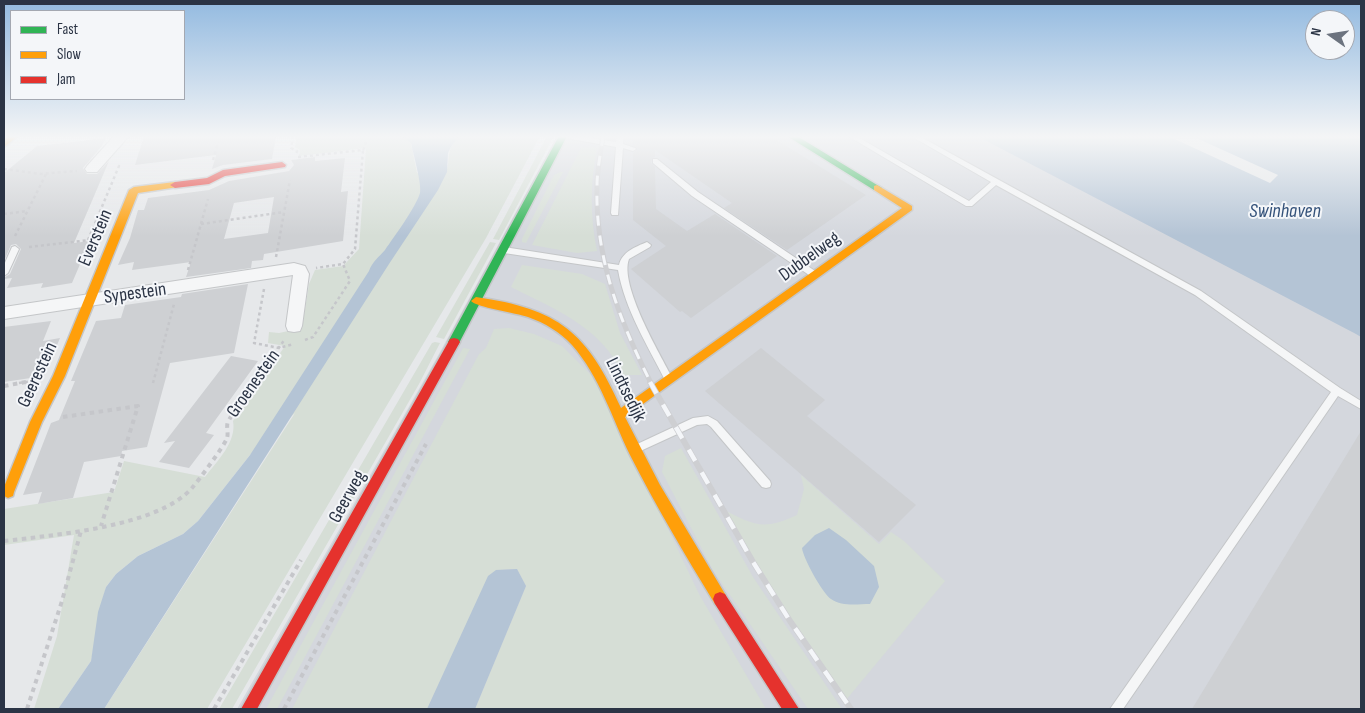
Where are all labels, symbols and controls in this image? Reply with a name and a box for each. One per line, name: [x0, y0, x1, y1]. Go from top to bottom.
legend: [10, 10, 185, 100]
north arrow: [1305, 10, 1355, 60]
text: Fast: [57, 20, 78, 39]
text: N: [1307, 26, 1325, 37]
text: Slow: [57, 45, 81, 64]
text: Jam: [57, 70, 75, 89]
water label: Swinhaven: [1249, 200, 1321, 224]
street label: Everstein: [74, 206, 118, 270]
street label: Dubbelweg: [775, 227, 845, 287]
street label: Sypestein: [102, 278, 168, 310]
street label: Geerestein: [13, 339, 63, 411]
street label: Groenestein: [222, 346, 286, 422]
street label: Lindtsedijk: [600, 354, 650, 426]
street label: Geerweg: [324, 467, 372, 527]

